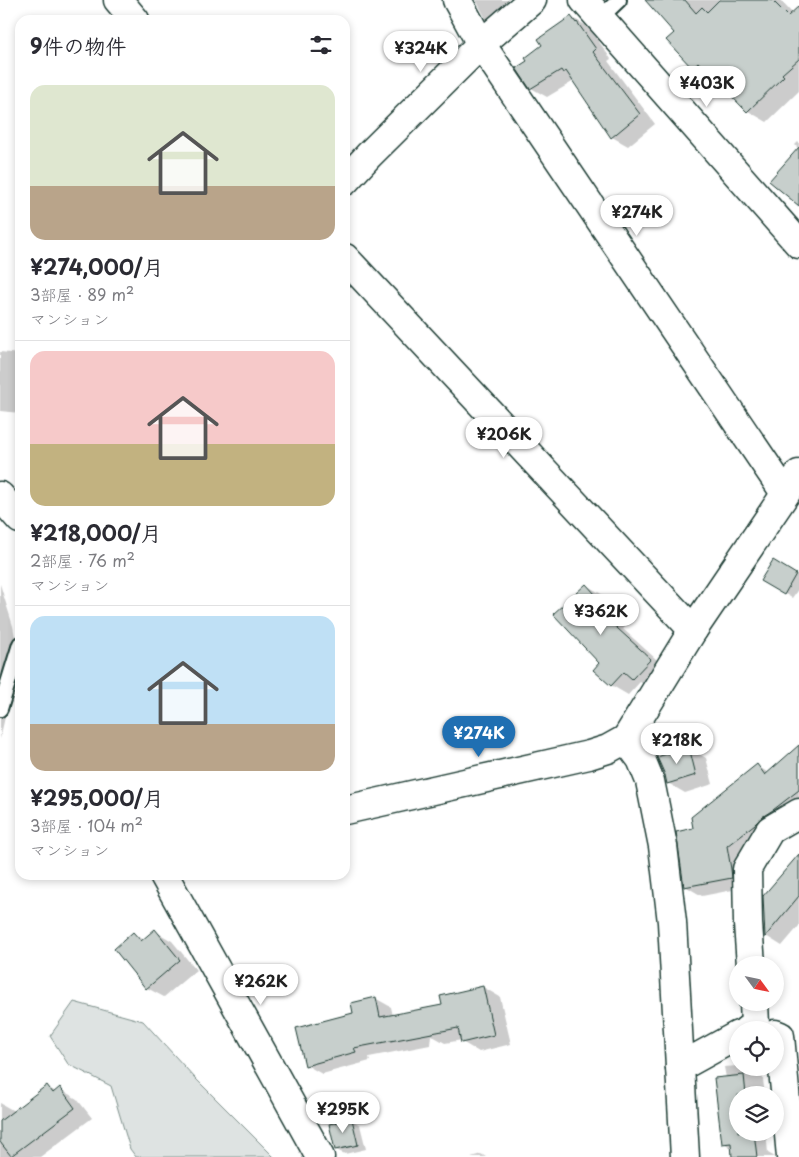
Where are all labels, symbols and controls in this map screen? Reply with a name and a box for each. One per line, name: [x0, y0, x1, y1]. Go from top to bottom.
text: 9件の物件: [30, 29, 127, 61]
pin: ¥324K: [386, 30, 456, 73]
icon: filters: [307, 31, 335, 59]
text: ¥324K: [394, 35, 448, 59]
pin: ¥403K: [672, 66, 742, 108]
text: ¥403K: [680, 70, 734, 94]
icon: home: [138, 118, 228, 208]
pin: ¥274K: [602, 194, 672, 237]
text: ¥274K: [611, 199, 663, 223]
text: ¥274,000/月: [30, 250, 163, 282]
text: 3部屋 · 89 m²: [30, 282, 134, 306]
text: マンション: [30, 306, 109, 330]
icon: home: [138, 383, 228, 473]
pin: ¥206K: [469, 416, 539, 459]
text: ¥206K: [476, 421, 532, 445]
text: ¥218,000/月: [30, 516, 162, 548]
text: 2部屋 · 76 m²: [30, 548, 135, 572]
text: マンション: [30, 572, 109, 596]
pin: ¥362K: [566, 594, 636, 636]
text: ¥362K: [574, 598, 628, 622]
icon: home: [138, 648, 228, 738]
pin: ¥274K: [444, 716, 514, 758]
text: ¥274K: [453, 720, 505, 744]
pin: ¥218K: [642, 722, 712, 765]
text: ¥218K: [652, 727, 702, 751]
text: ¥295,000/月: [30, 781, 164, 813]
text: 3部屋 · 104 m²: [30, 813, 143, 837]
text: マンション: [30, 837, 109, 861]
north arrow: [729, 956, 784, 1011]
map controls: [729, 956, 784, 1141]
pin: ¥262K: [226, 964, 296, 1006]
text: ¥262K: [234, 968, 288, 992]
button: locate: [729, 1021, 784, 1076]
button: layers: [729, 1086, 784, 1141]
pin: ¥295K: [308, 1092, 378, 1134]
text: ¥295K: [317, 1096, 369, 1120]

